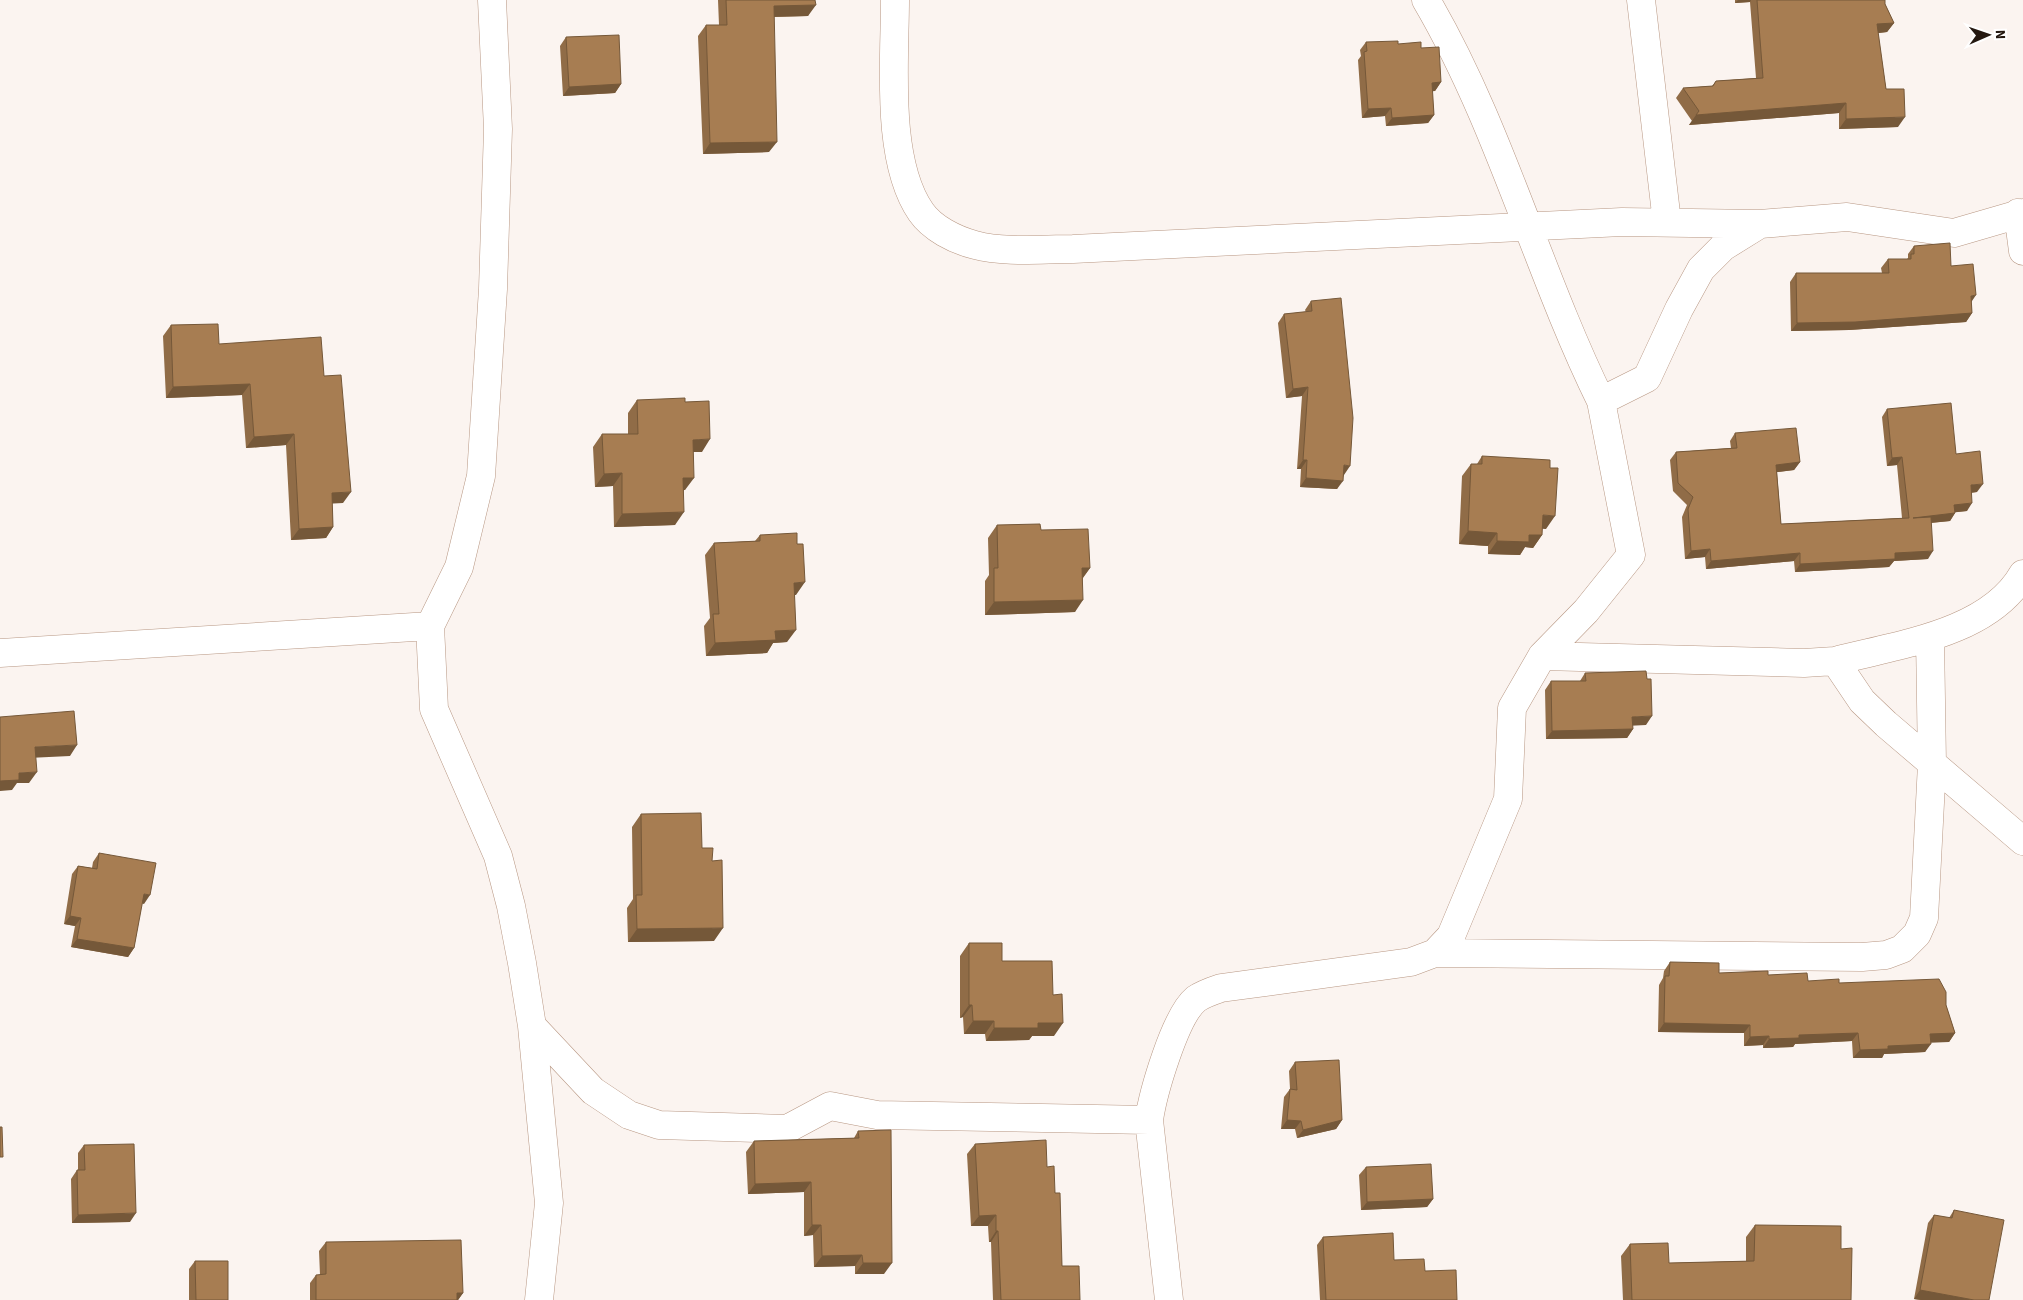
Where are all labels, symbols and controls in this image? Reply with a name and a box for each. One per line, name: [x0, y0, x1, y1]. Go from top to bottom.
north arrow: [1963, 10, 2013, 60]
text: N: [1990, 30, 2010, 40]

